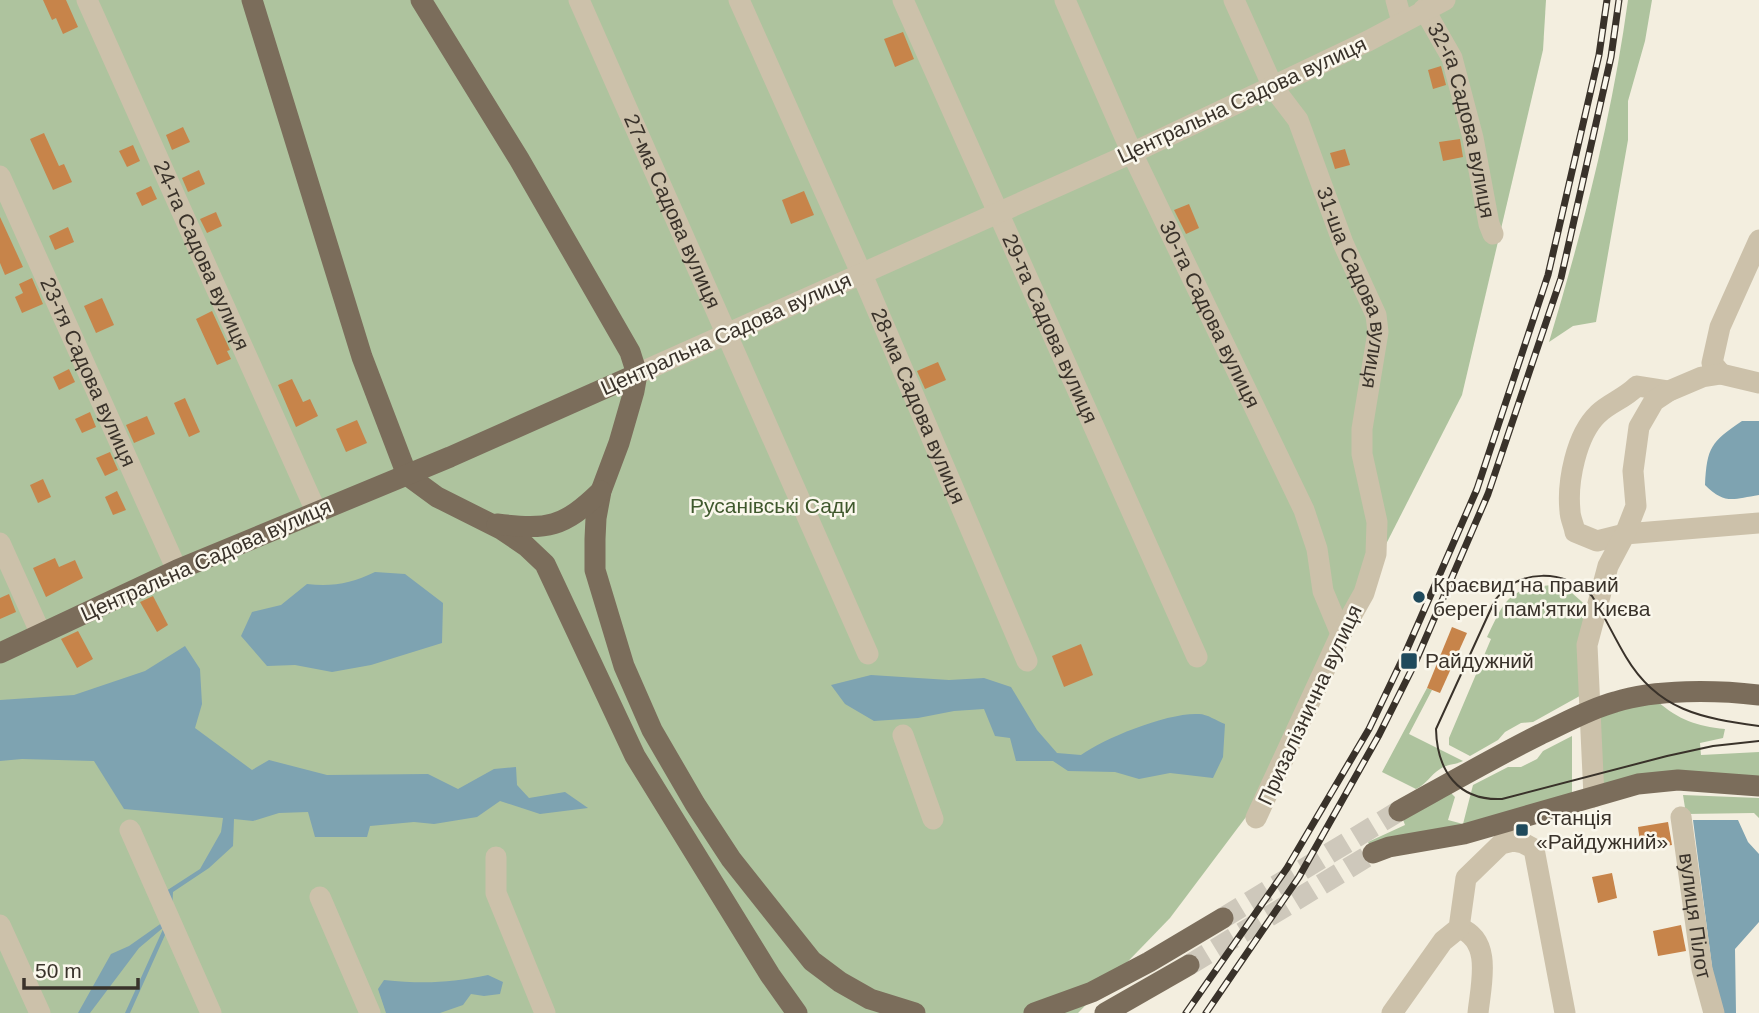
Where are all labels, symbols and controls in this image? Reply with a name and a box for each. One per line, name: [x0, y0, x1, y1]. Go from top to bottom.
street label: 32-га Садова вулиця: [1423, 18, 1500, 220]
street label: Центральна Садова вулиця: [1114, 32, 1370, 167]
street label: 27-ма Садова вулиця: [620, 110, 726, 312]
street label: 24-та Садова вулиця: [150, 157, 254, 354]
street label: 31-ша Садова вулиця: [1312, 184, 1390, 390]
street label: 30-та Садова вулиця: [1155, 217, 1265, 411]
street label: 29-та Садова вулиця: [998, 230, 1103, 427]
street label: Центральна Садова вулиця: [597, 268, 855, 399]
street label: 23-тя Садова вулиця: [36, 274, 141, 470]
street label: 28-ма Садова вулиця: [867, 305, 971, 507]
street label: Центральна Садова вулиця: [77, 494, 335, 625]
park label: Русанівські Сади: [690, 494, 856, 517]
place label: Краєвид на правий берег і пам'ятки Києва: [1433, 573, 1651, 620]
marker: Краєвид на правий берег і пам'ятки Києва: [1411, 589, 1427, 605]
street label: Призалізнична вулиця: [1253, 601, 1366, 808]
place label: Райдужний: [1425, 649, 1534, 672]
marker: Райдужний: [1399, 651, 1419, 671]
place label: Станція «Райдужний»: [1536, 806, 1668, 853]
marker: Станція «Райдужний»: [1514, 822, 1530, 838]
street label: вулиця Пілот: [1675, 851, 1716, 982]
scale bar: [24, 946, 138, 990]
text: 50 m: [35, 959, 82, 982]

